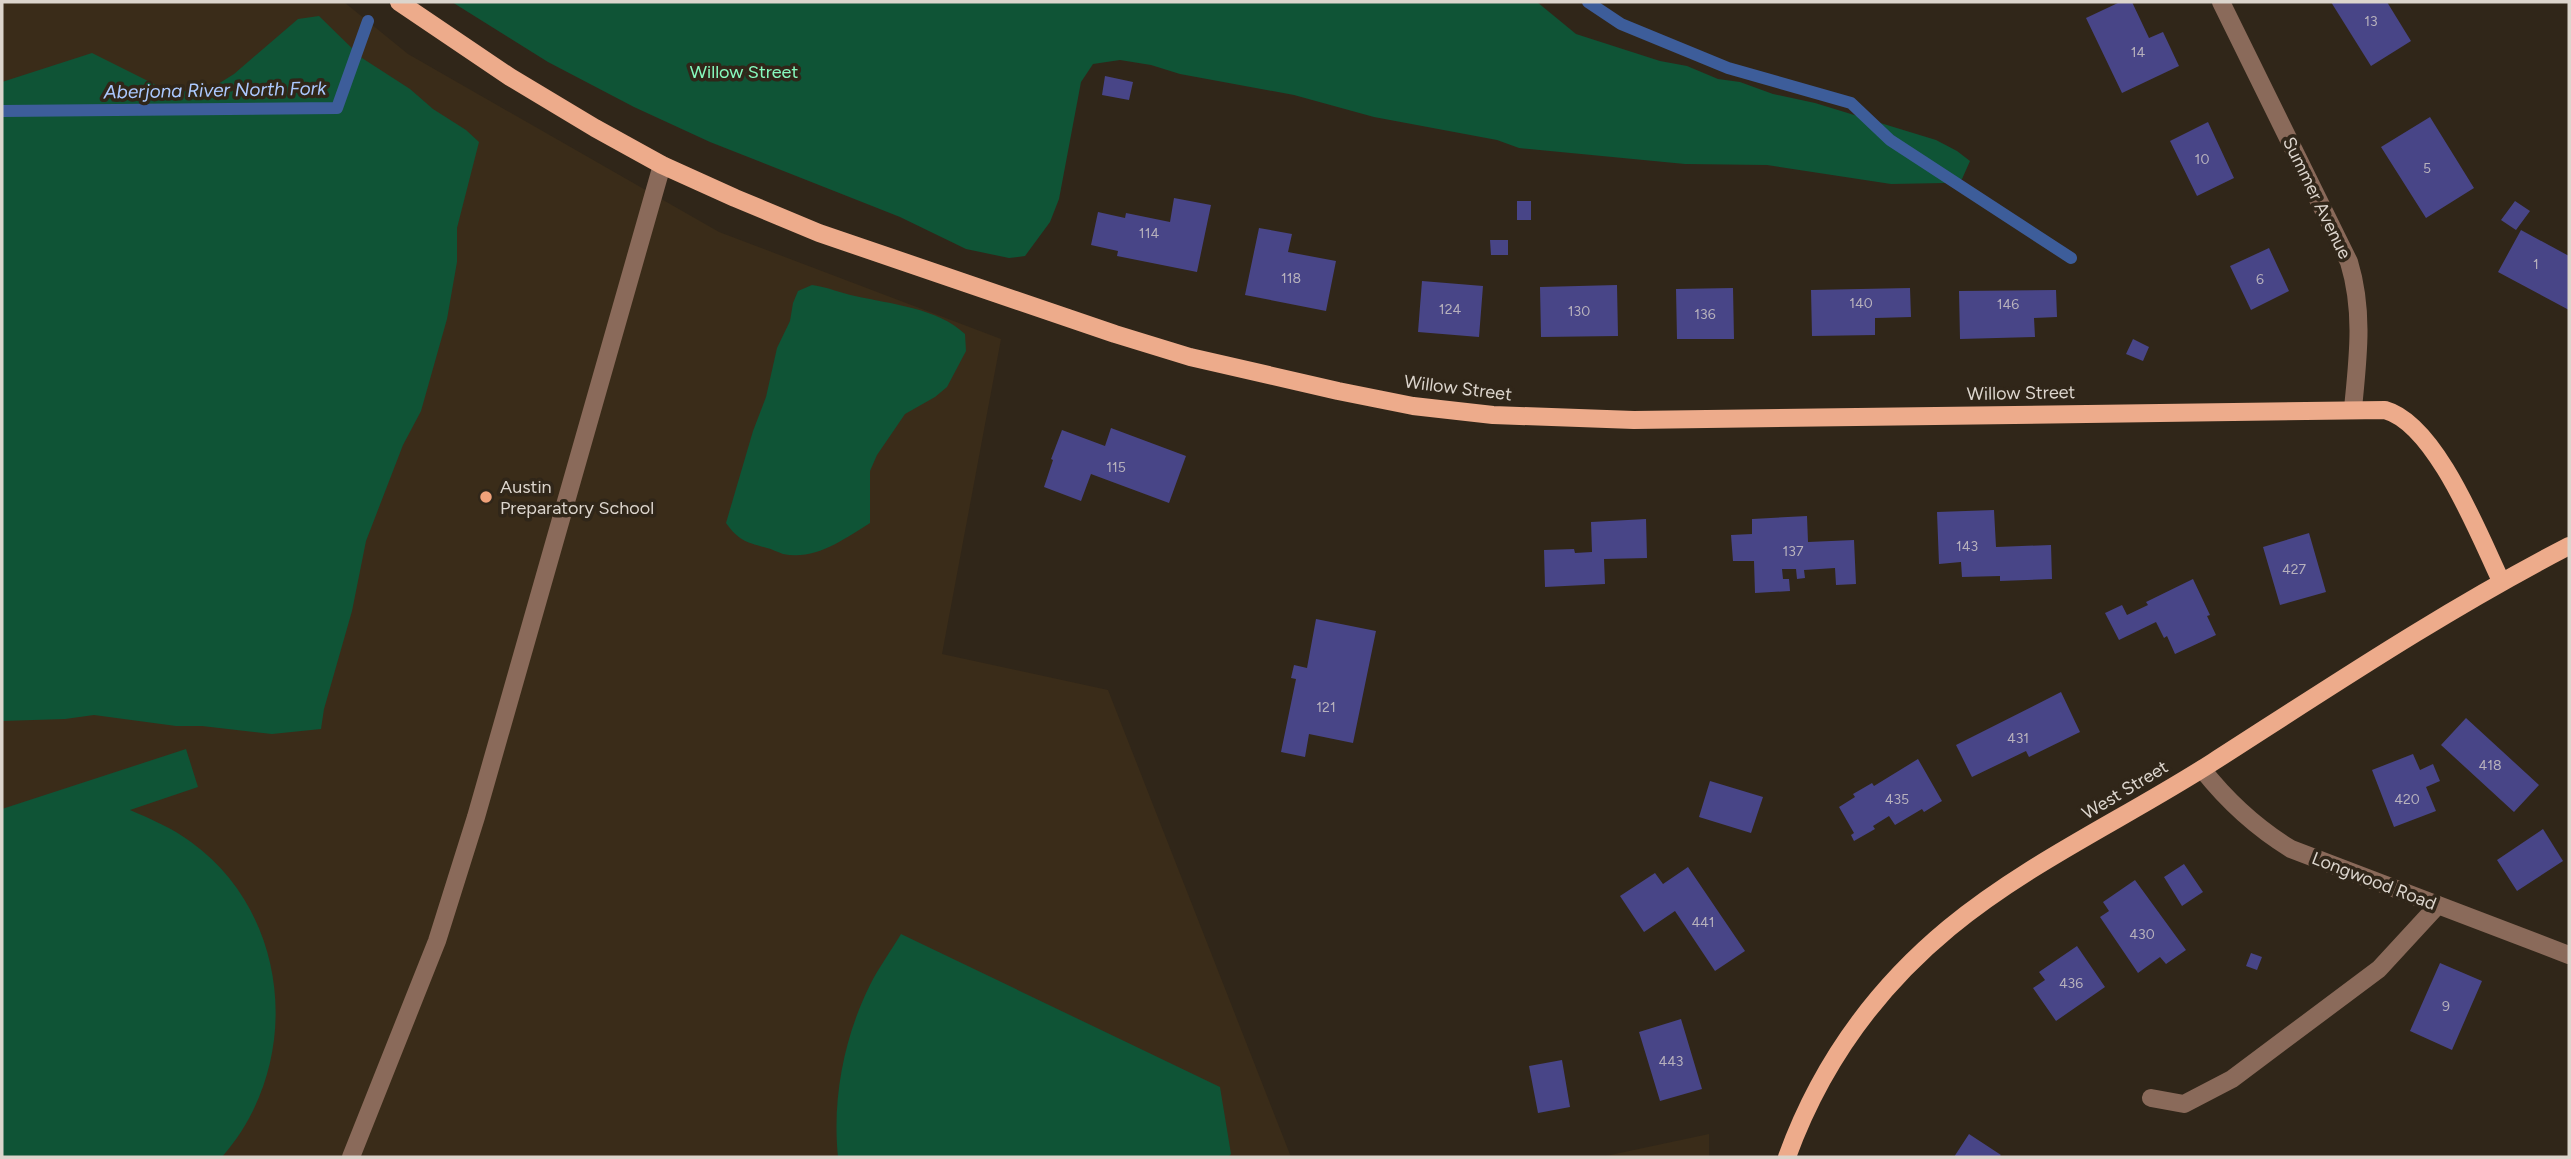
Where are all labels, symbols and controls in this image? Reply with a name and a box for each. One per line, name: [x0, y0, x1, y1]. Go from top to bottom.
house number: 13: [2364, 13, 2378, 30]
house number: 14: [2131, 44, 2146, 61]
park label: Willow Street: [690, 61, 798, 83]
water label: Aberjona River North Fork: [102, 77, 327, 103]
street label: Summer Avenue: [2278, 133, 2356, 263]
house number: 10: [2195, 151, 2209, 168]
house number: 5: [2423, 160, 2431, 177]
house number: 114: [1139, 225, 1159, 242]
house number: 1: [2533, 256, 2539, 273]
house number: 118: [1281, 270, 1301, 287]
house number: 6: [2256, 271, 2264, 288]
house number: 140: [1849, 295, 1873, 312]
house number: 146: [1997, 296, 2019, 313]
house number: 124: [1439, 301, 1461, 318]
house number: 130: [1568, 303, 1590, 320]
house number: 136: [1694, 306, 1716, 323]
street label: Willow Street: [1403, 370, 1513, 406]
street label: Willow Street: [1967, 381, 2076, 405]
house number: 115: [1106, 459, 1126, 476]
place label: Austin Preparatory School: [500, 476, 654, 519]
marker: Austin Preparatory School: [478, 489, 494, 505]
house number: 143: [1956, 538, 1978, 555]
house number: 137: [1783, 543, 1804, 560]
house number: 427: [2282, 561, 2306, 578]
house number: 121: [1316, 699, 1336, 716]
house number: 431: [2007, 730, 2029, 747]
street label: West Street: [2078, 756, 2172, 824]
house number: 418: [2478, 757, 2502, 774]
house number: 435: [1885, 791, 1909, 808]
house number: 420: [2394, 791, 2420, 808]
street label: Longwood Road: [2309, 847, 2439, 915]
house number: 441: [1691, 914, 1715, 931]
house number: 430: [2129, 926, 2155, 943]
house number: 436: [2059, 975, 2083, 992]
house number: 9: [2442, 998, 2450, 1015]
house number: 443: [1658, 1053, 1684, 1070]

